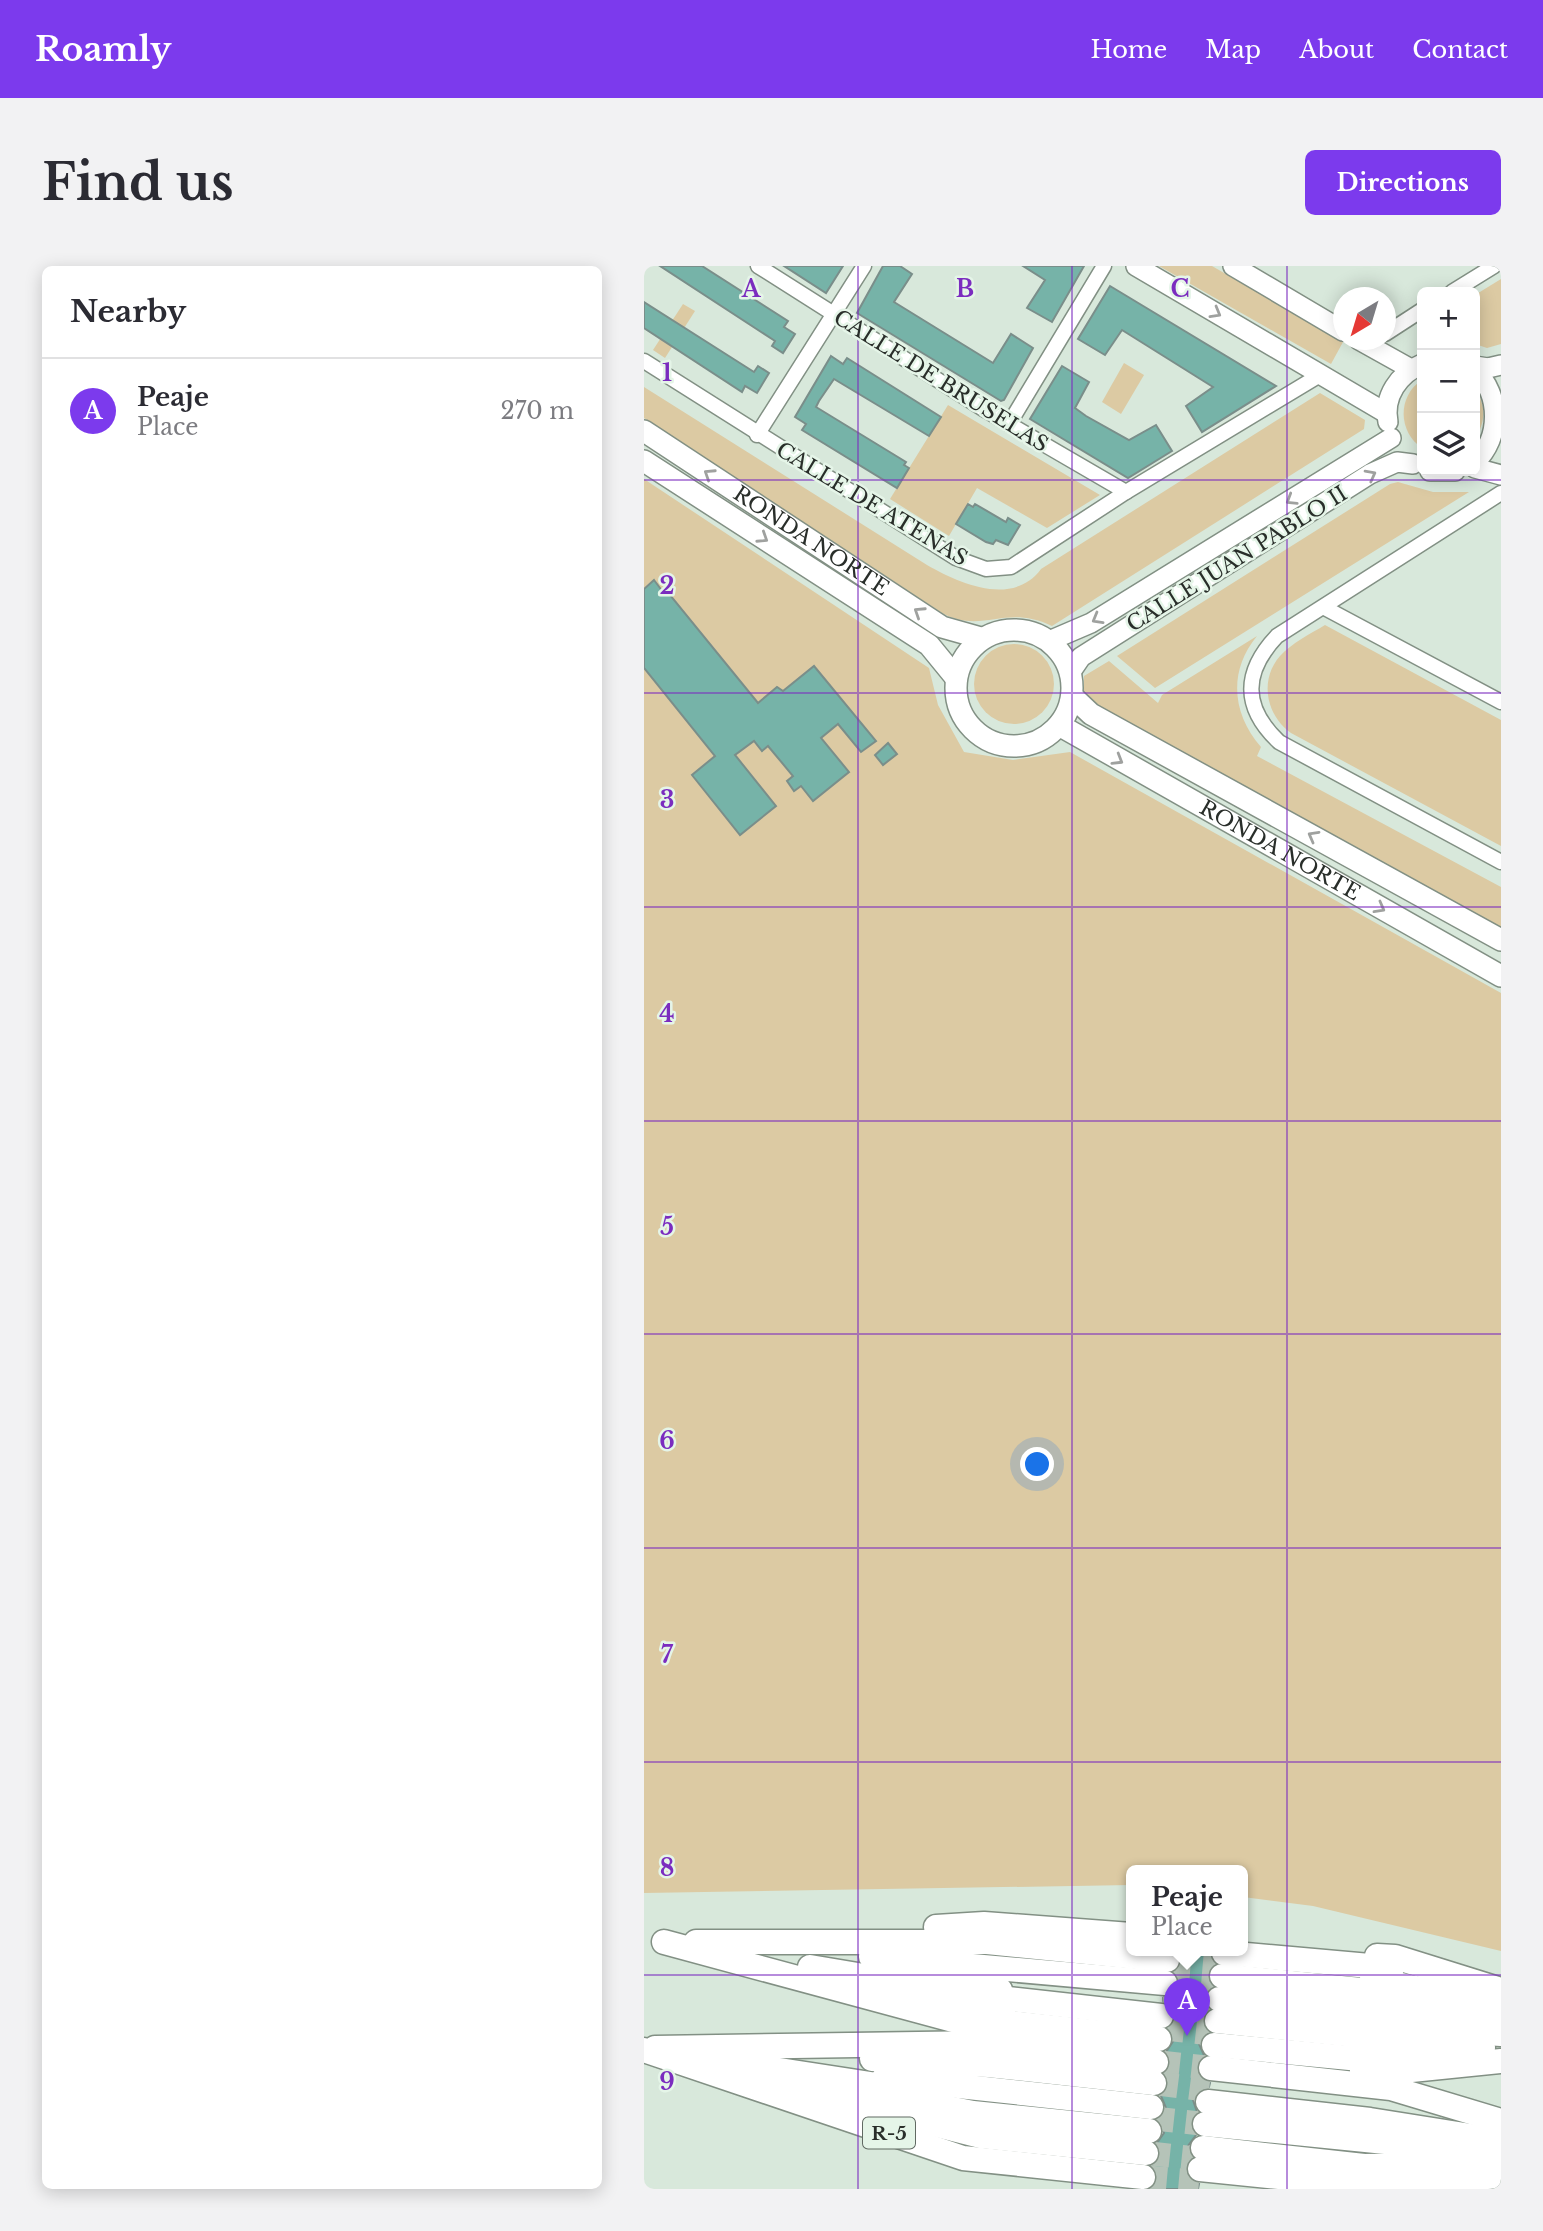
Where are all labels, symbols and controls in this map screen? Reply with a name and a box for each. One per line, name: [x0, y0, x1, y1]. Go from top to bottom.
text: Roamly: [35, 29, 171, 70]
text: Home: [1091, 35, 1167, 64]
text: Map: [1205, 35, 1261, 64]
text: About: [1299, 35, 1374, 64]
text: Contact: [1412, 35, 1508, 64]
button: Directions: [1305, 150, 1501, 215]
text: Find us: [42, 152, 234, 213]
text: A: [741, 275, 762, 303]
text: B: [956, 275, 974, 303]
text: C: [1171, 275, 1189, 303]
north arrow: [1333, 287, 1396, 350]
map controls: [1417, 287, 1480, 476]
button: +: [1417, 287, 1480, 350]
text: Nearby: [70, 293, 186, 330]
street label: CALLE DE BRUSELAS: [829, 304, 1053, 458]
one-way arrow: [1208, 305, 1221, 318]
button: −: [1417, 350, 1480, 413]
text: 1: [662, 359, 672, 387]
text: Peaje: [137, 381, 209, 413]
text: A: [84, 397, 102, 425]
text: 270 m: [501, 397, 574, 425]
text: Place: [137, 413, 199, 441]
button: layers: [1417, 413, 1480, 476]
street label: CALLE DE ATENAS: [772, 437, 972, 571]
one-way arrow: [703, 469, 716, 482]
one-way arrow: [1364, 469, 1376, 483]
street label: RONDA NORTE: [729, 480, 894, 601]
street label: CALLE JUAN PABLO II: [1122, 480, 1352, 638]
one-way arrow: [1286, 491, 1299, 504]
one-way arrow: [755, 530, 768, 543]
text: 2: [660, 572, 674, 600]
one-way arrow: [914, 607, 927, 620]
one-way arrow: [1092, 611, 1105, 624]
one-way arrow: [1110, 752, 1123, 765]
text: 3: [660, 786, 674, 814]
street label: RONDA NORTE: [1195, 795, 1365, 906]
one-way arrow: [1307, 831, 1320, 845]
one-way arrow: [1372, 900, 1385, 913]
text: 4: [659, 1000, 675, 1028]
text: 5: [660, 1213, 674, 1241]
text: 6: [659, 1427, 675, 1455]
your location: [1020, 1447, 1054, 1481]
text: 7: [661, 1641, 674, 1669]
text: 8: [660, 1854, 674, 1882]
popup: [1126, 1865, 1248, 1956]
text: Peaje: [1151, 1881, 1223, 1913]
text: Place: [1151, 1913, 1213, 1941]
pin: A: [1164, 1978, 1210, 2036]
text: 9: [659, 2068, 675, 2096]
road number: R-5: [863, 2118, 915, 2148]

